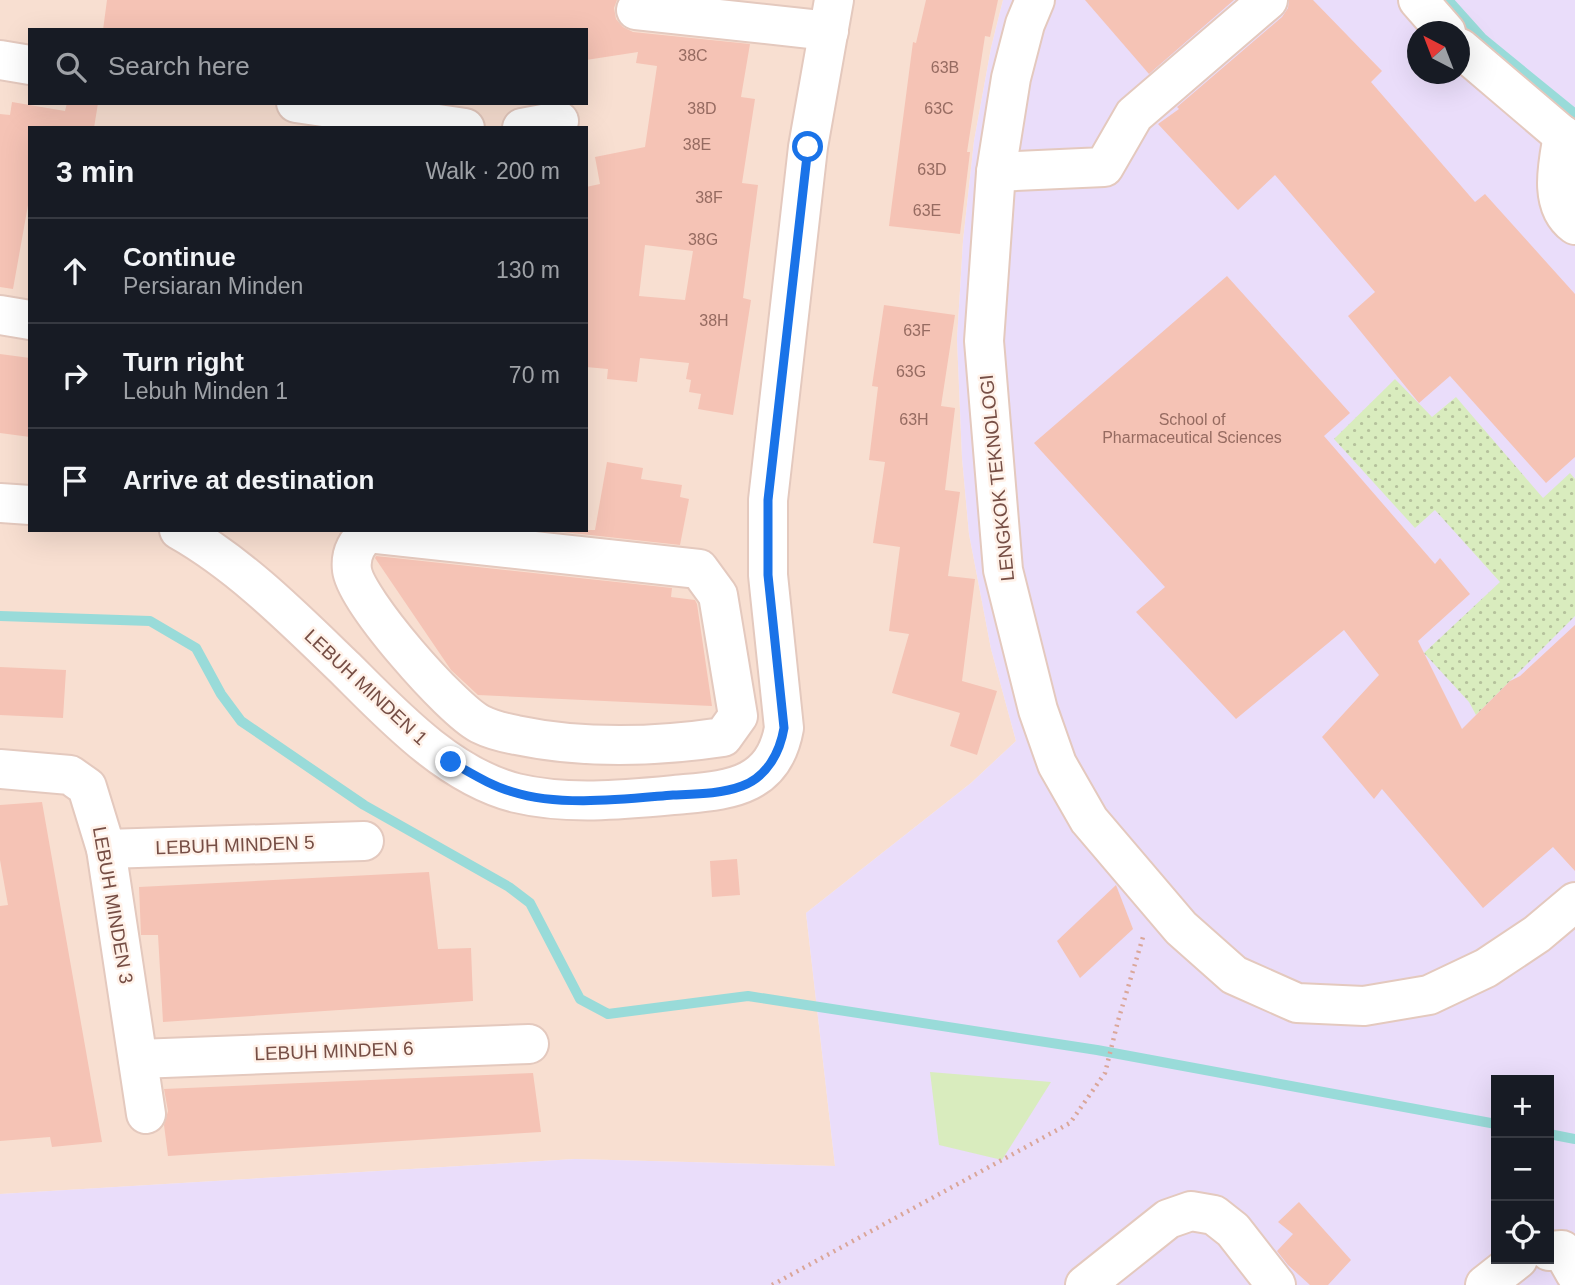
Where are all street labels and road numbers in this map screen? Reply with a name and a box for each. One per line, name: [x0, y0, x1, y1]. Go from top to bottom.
street label: LENGKOK TEKNOLOGI: [976, 374, 1018, 582]
street label: LEBUH MINDEN 1: [301, 625, 431, 749]
street label: LEBUH MINDEN 3: [89, 825, 137, 985]
street label: LEBUH MINDEN 5: [155, 832, 315, 858]
street label: LEBUH MINDEN 6: [254, 1038, 414, 1064]

